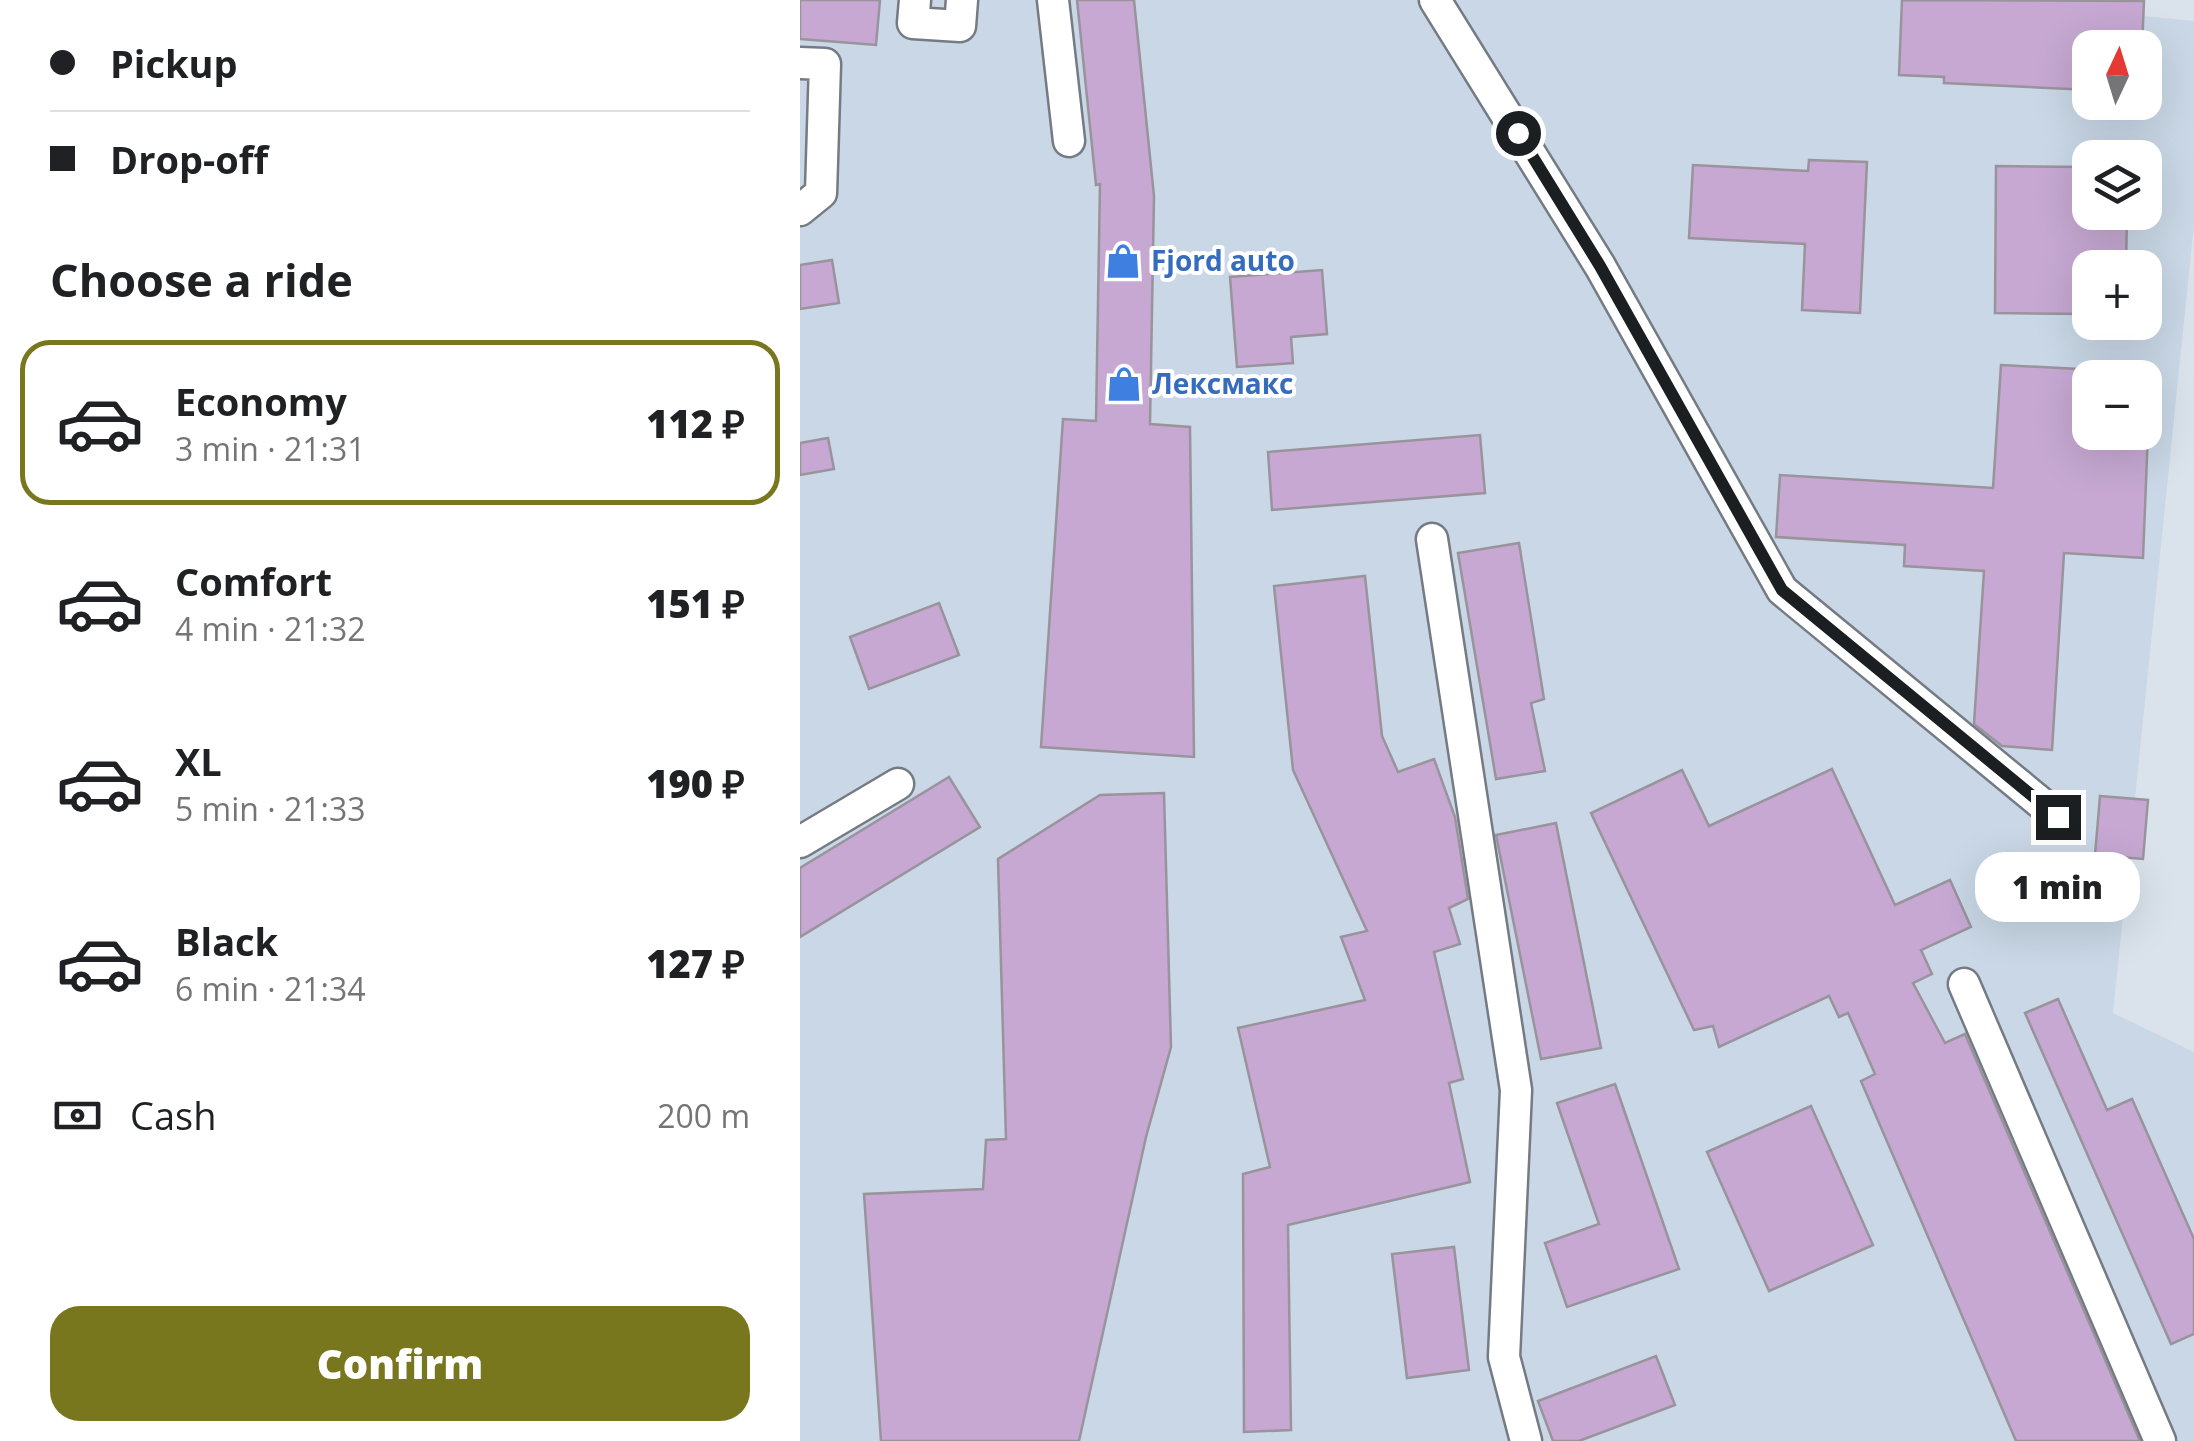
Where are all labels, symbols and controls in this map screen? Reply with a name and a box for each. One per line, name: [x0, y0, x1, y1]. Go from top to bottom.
north arrow: [2072, 30, 2162, 120]
map controls: [2072, 30, 2162, 450]
text: Pickup: [110, 37, 238, 89]
route start: [1496, 111, 1541, 156]
text: Drop-off: [110, 133, 268, 185]
button: layers: [2072, 140, 2162, 230]
place label: Fjord auto: [1151, 241, 1295, 279]
shop icon: Fjord auto: [1104, 242, 1142, 280]
text: Choose a ride: [50, 249, 353, 310]
button: +: [2072, 250, 2162, 340]
button: −: [2072, 360, 2162, 450]
place label: Лексмакс: [1152, 364, 1293, 402]
shop icon: Лексмакс: [1105, 365, 1143, 403]
text: Economy: [175, 375, 347, 427]
icon: car: [55, 378, 145, 468]
text: 112 ₽: [646, 397, 745, 449]
text: 3 min · 21:31: [175, 427, 366, 470]
text: Comfort: [175, 555, 332, 607]
icon: car: [55, 558, 145, 648]
text: 151 ₽: [646, 577, 745, 629]
text: 4 min · 21:32: [175, 607, 366, 650]
text: XL: [175, 735, 222, 787]
icon: car: [55, 738, 145, 828]
text: 190 ₽: [646, 757, 745, 809]
text: 5 min · 21:33: [175, 787, 366, 830]
route end: [2036, 795, 2081, 840]
callout: 1 min: [1976, 852, 2140, 922]
text: 1 min: [2012, 865, 2103, 908]
text: Black: [175, 915, 278, 967]
icon: car: [55, 918, 145, 1008]
text: 127 ₽: [646, 937, 745, 989]
text: 6 min · 21:34: [175, 967, 366, 1010]
icon: cash: [50, 1088, 105, 1143]
text: Cash: [130, 1089, 216, 1141]
text: 200 m: [657, 1094, 750, 1137]
button: Confirm: [50, 1306, 750, 1421]

